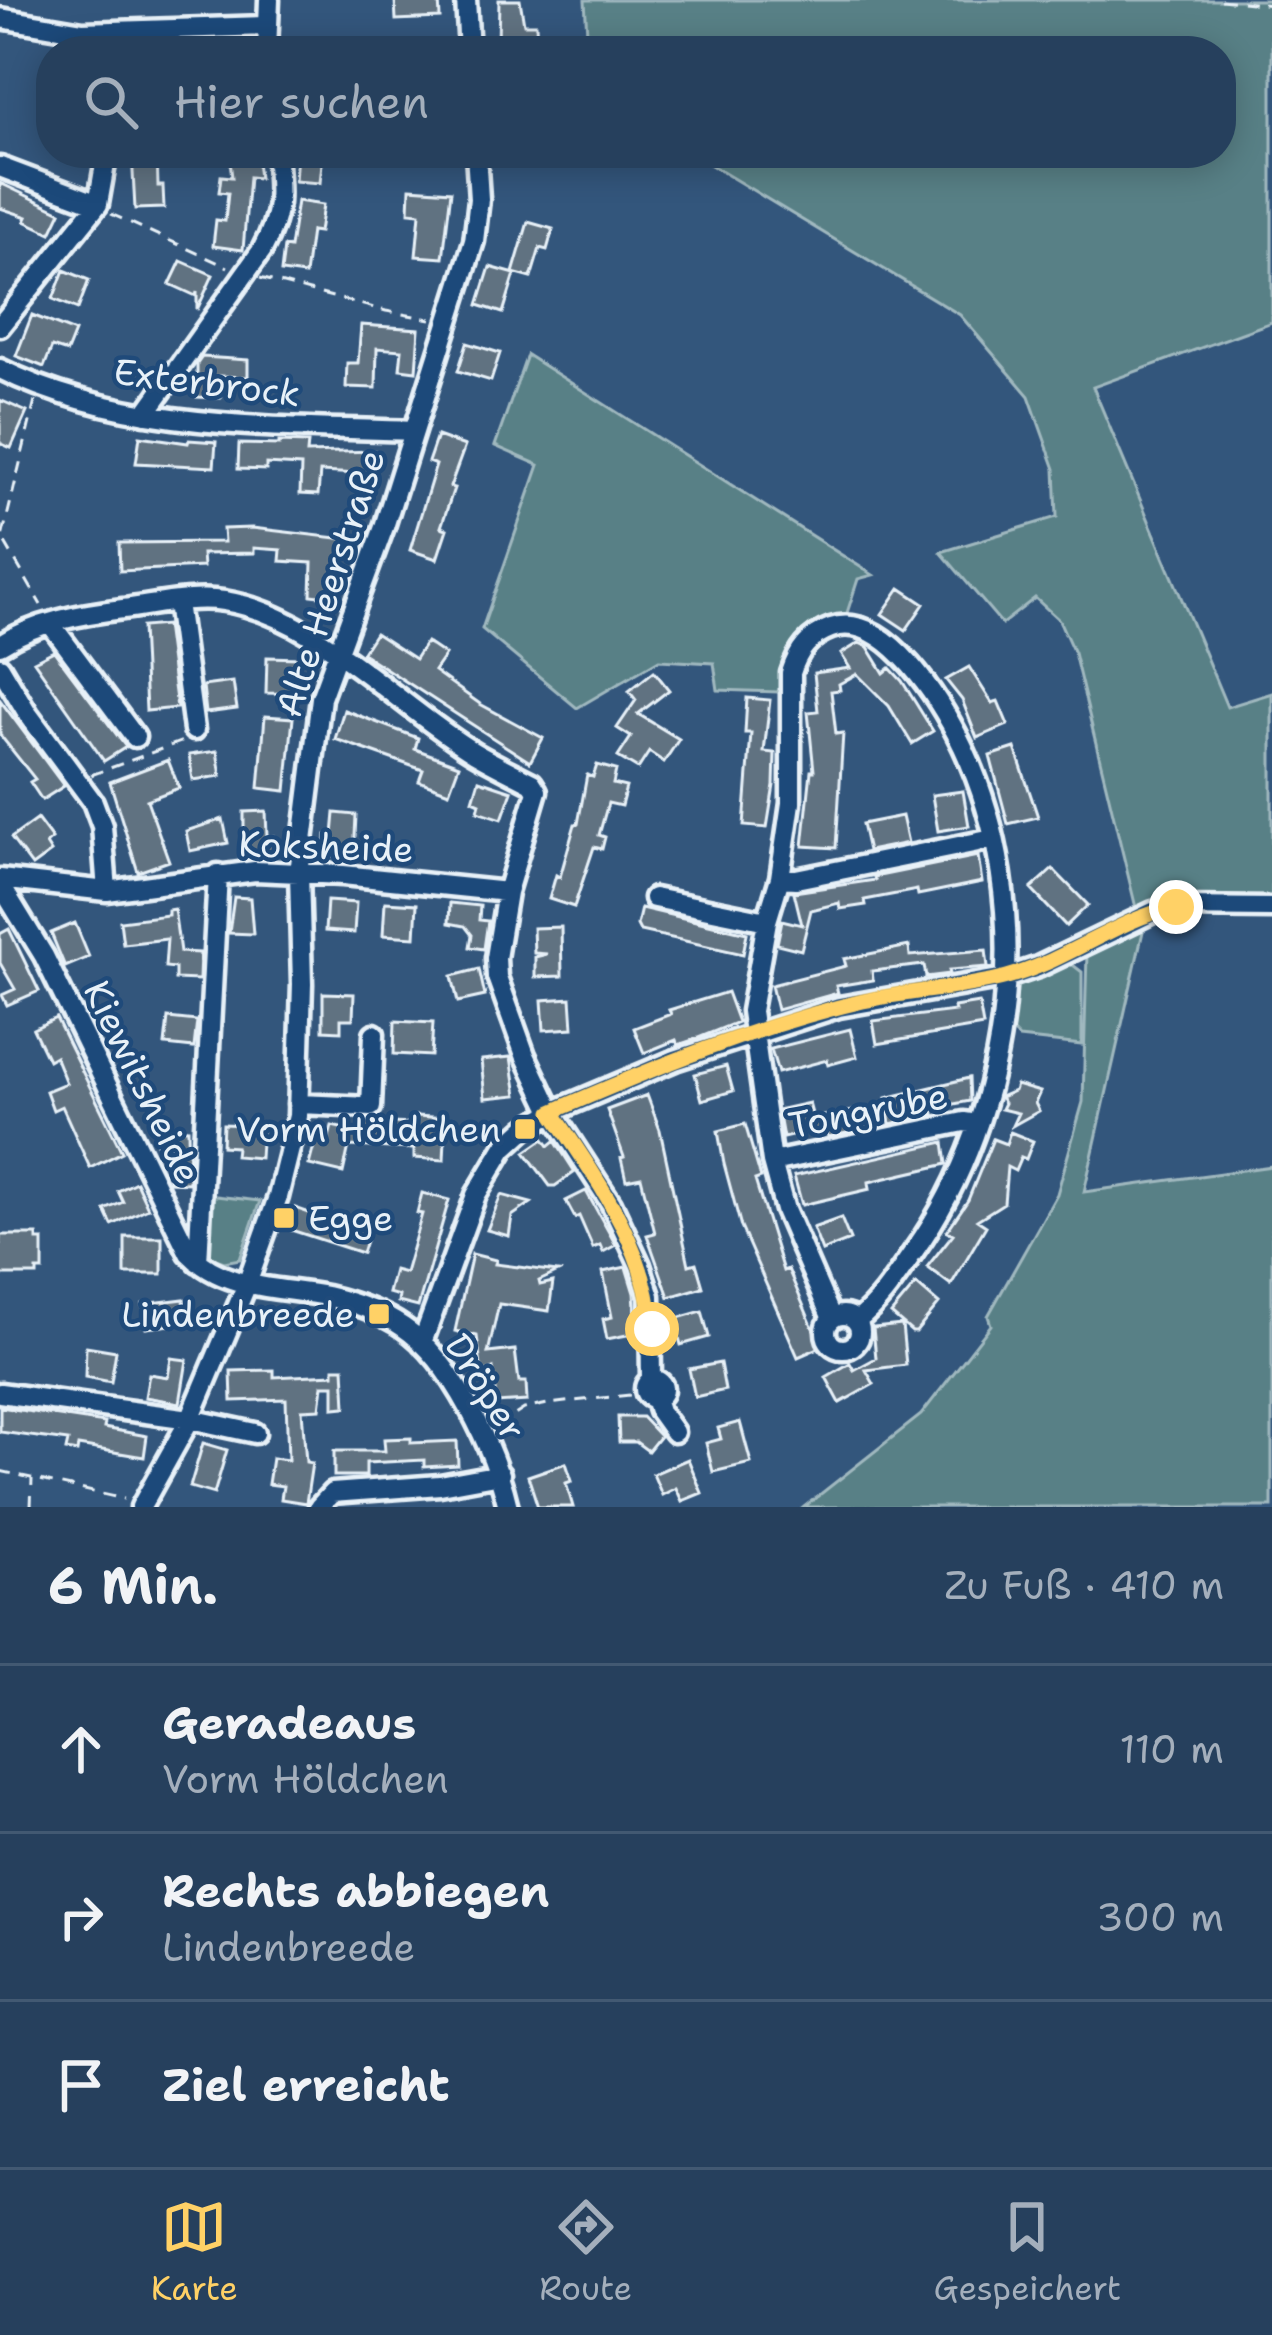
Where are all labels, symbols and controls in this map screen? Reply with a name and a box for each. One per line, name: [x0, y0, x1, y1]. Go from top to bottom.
search box: [36, 36, 1236, 168]
icon: search: [78, 69, 144, 135]
text: Hier suchen: [174, 72, 429, 132]
street label: Exterbrock: [111, 347, 303, 418]
street label: Alte Heerstraße: [264, 443, 397, 723]
street label: Koksheide: [238, 819, 414, 874]
route end: [1149, 880, 1203, 934]
street label: Kiewitsheide: [72, 972, 213, 1192]
street label: Tongrube: [784, 1071, 952, 1150]
place label: Vorm Höldchen: [236, 1105, 501, 1154]
marker: Vorm Höldchen: [512, 1116, 538, 1142]
place label: Egge: [308, 1194, 393, 1243]
marker: Egge: [271, 1205, 297, 1231]
place label: Lindenbreede: [121, 1290, 355, 1339]
marker: Lindenbreede: [366, 1301, 392, 1327]
route start: [625, 1302, 679, 1356]
street label: Dröper: [434, 1324, 537, 1450]
text: 6 Min.: [48, 1551, 218, 1619]
text: Zu Fuß · 410 m: [944, 1559, 1224, 1611]
text: Geradeaus: [162, 1693, 416, 1753]
icon: ahead: [48, 1716, 114, 1782]
text: 110 m: [1120, 1723, 1224, 1775]
text: Vorm Höldchen: [162, 1753, 449, 1805]
text: Rechts abbiegen: [162, 1861, 549, 1921]
icon: right: [48, 1884, 114, 1950]
text: 300 m: [1096, 1891, 1224, 1943]
text: Lindenbreede: [162, 1921, 415, 1973]
icon: arrive: [48, 2052, 114, 2118]
text: Ziel erreicht: [162, 2055, 450, 2115]
tab: Karte: [151, 2194, 238, 2311]
tab: Route: [539, 2194, 632, 2311]
tab: Gespeichert: [934, 2194, 1121, 2311]

